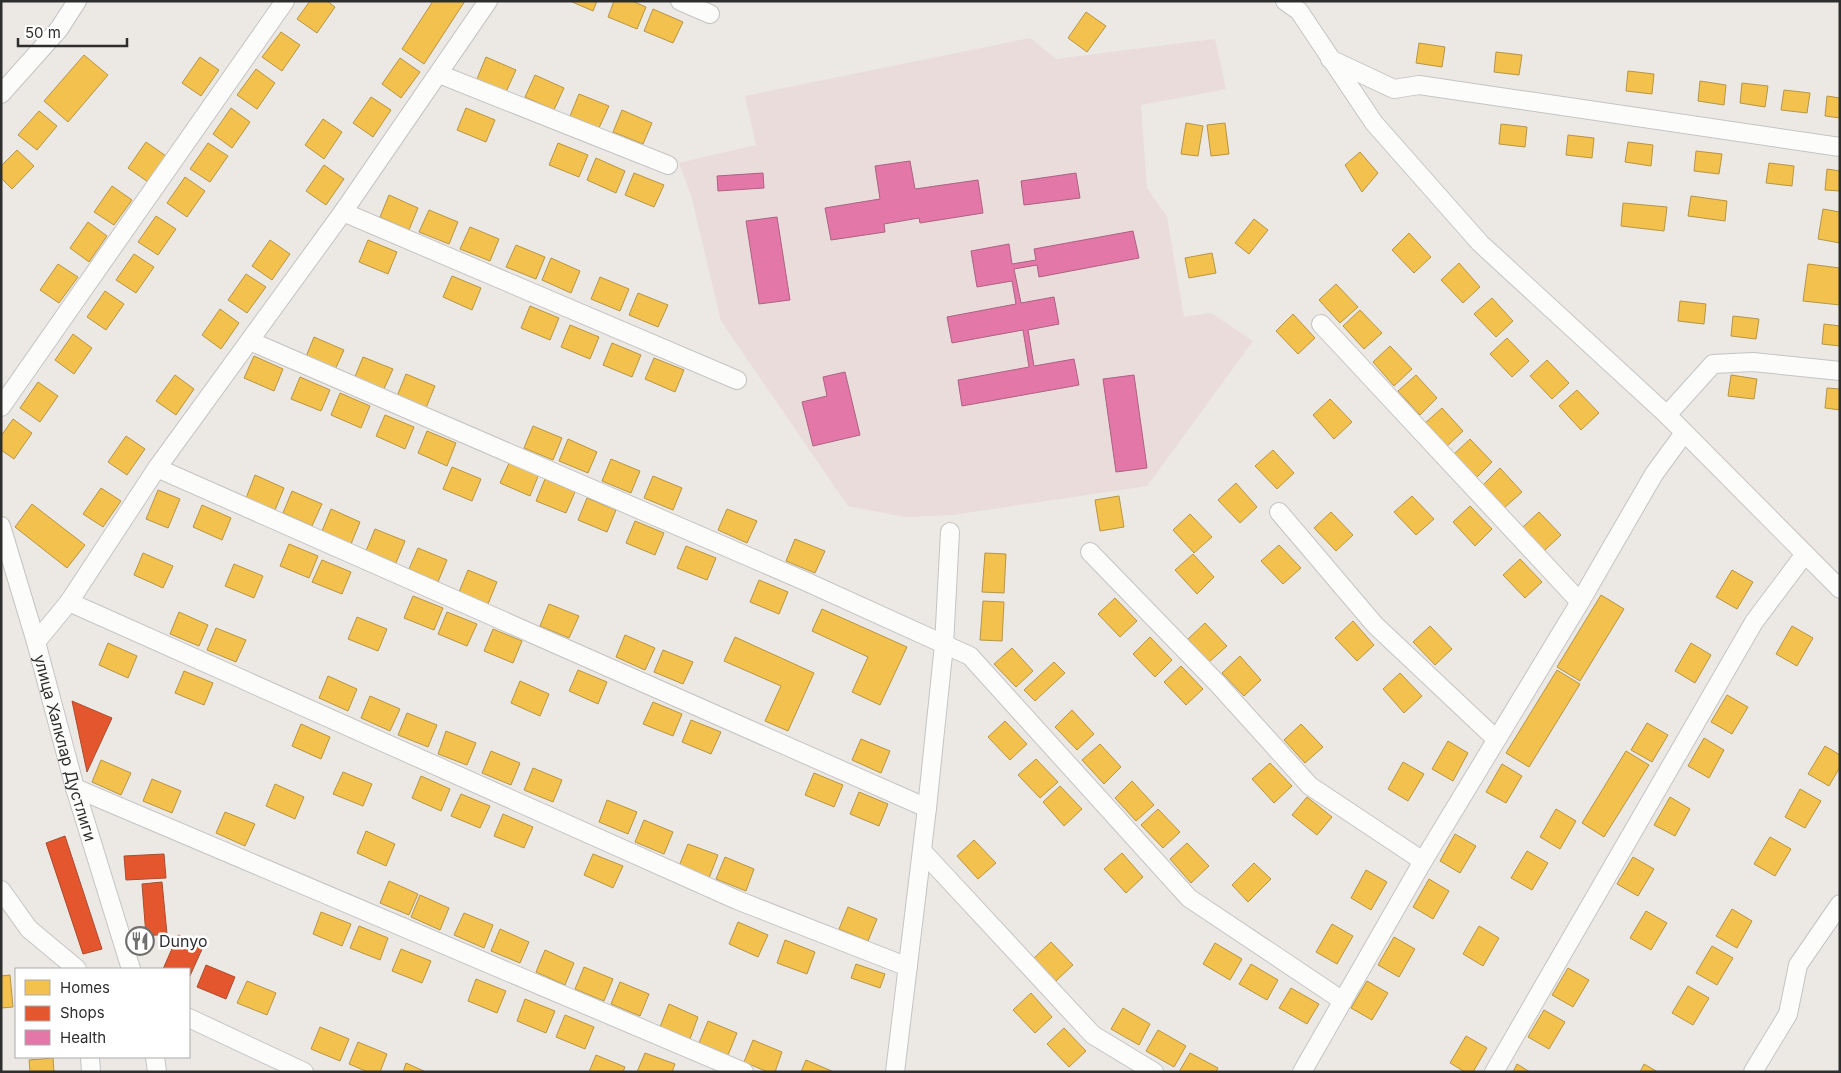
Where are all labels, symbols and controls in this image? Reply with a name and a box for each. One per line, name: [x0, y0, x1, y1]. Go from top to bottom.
scale bar: [18, 15, 126, 47]
text: 50 m: [25, 23, 61, 42]
street label: улица Халклар Дустлиги: [30, 652, 101, 844]
restaurant icon: Dunyo: [125, 926, 155, 956]
place label: Dunyo: [159, 931, 208, 951]
legend: [15, 968, 190, 1058]
text: Homes: [60, 978, 110, 997]
text: Shops: [60, 1003, 105, 1022]
text: Health: [60, 1028, 106, 1047]

